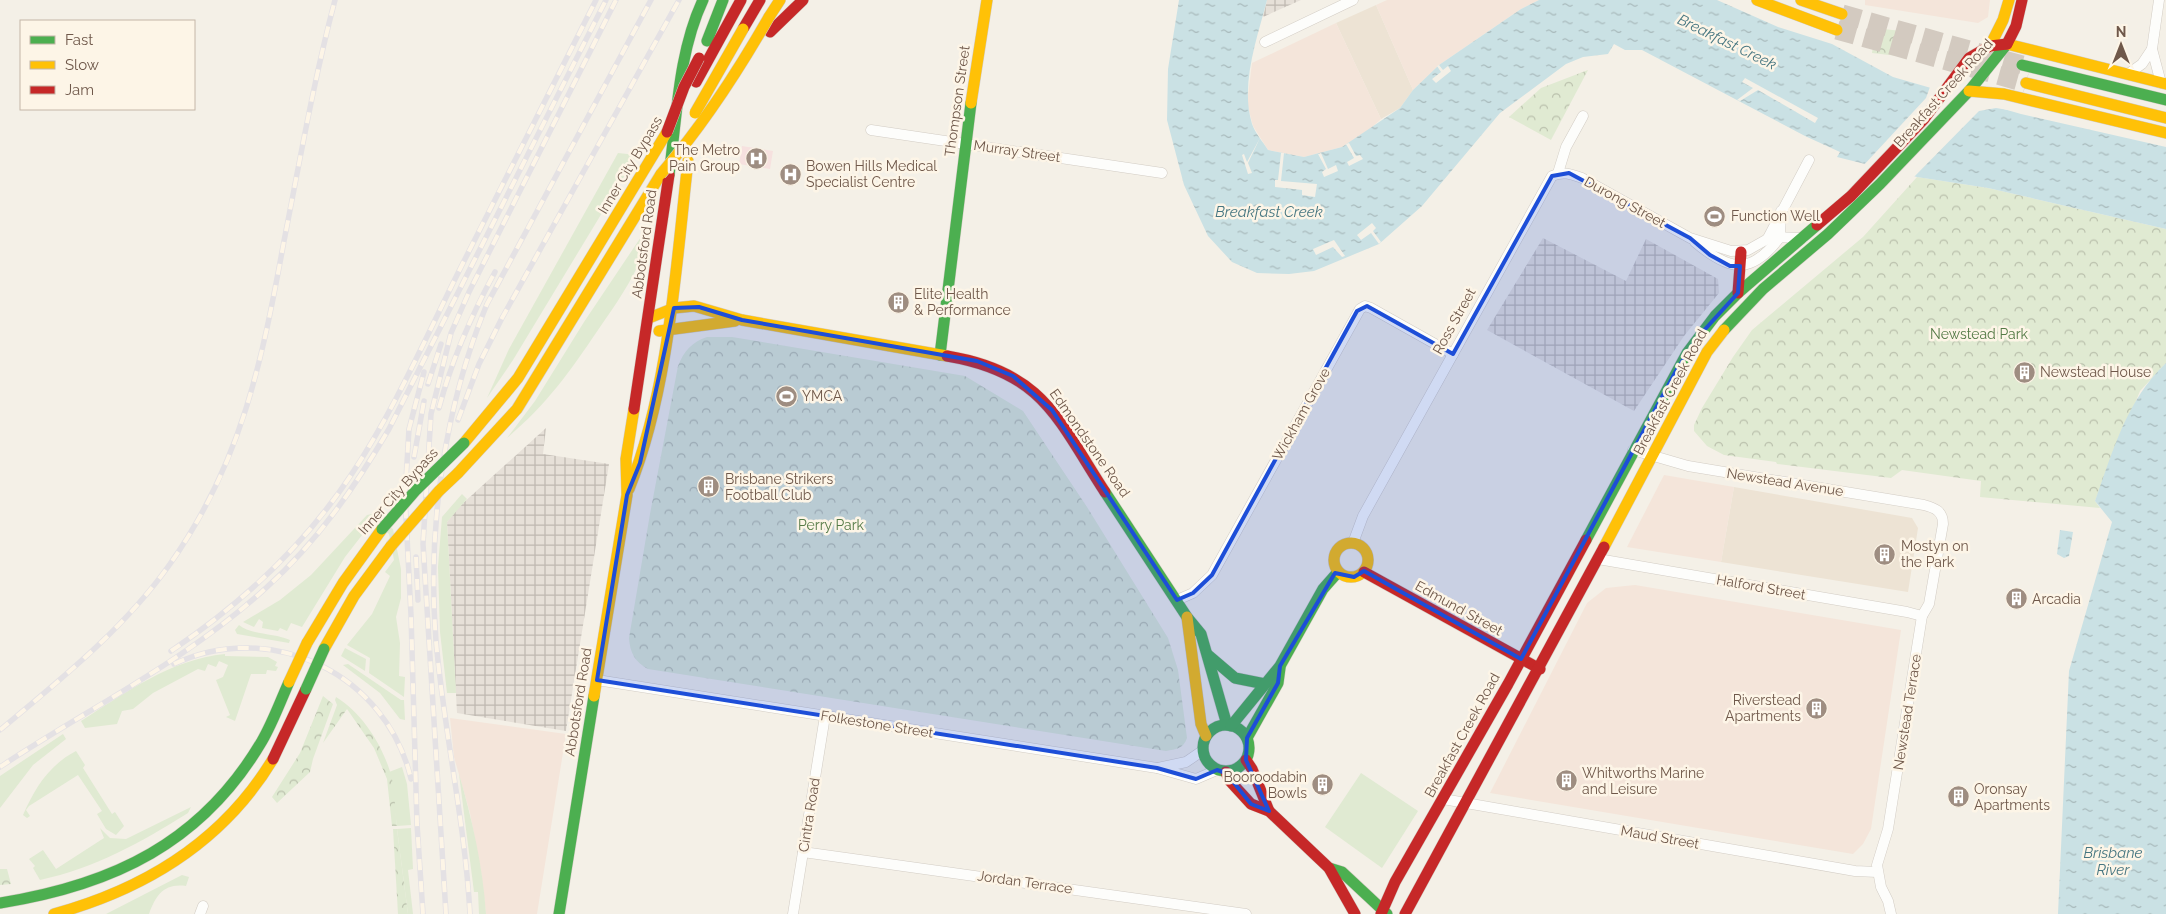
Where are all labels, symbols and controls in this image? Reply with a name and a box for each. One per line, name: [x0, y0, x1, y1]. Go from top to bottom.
water label: Breakfast Creek: [1675, 10, 1779, 74]
legend: [20, 20, 195, 110]
north arrow: [2096, 20, 2146, 70]
text: N: [2116, 24, 2126, 40]
text: Fast: [65, 31, 93, 49]
street label: Breakfast Creek Road: [1890, 36, 1996, 150]
street label: Thompson Street: [941, 44, 973, 158]
text: Slow: [65, 56, 99, 74]
text: Jam: [65, 81, 94, 99]
street label: Inner City Bypass: [595, 113, 666, 217]
street label: Murray Street: [973, 137, 1062, 165]
place label: The Metro Pain Group: [669, 142, 740, 174]
hospital icon: The Metro Pain Group: [744, 146, 768, 170]
place label: Bowen Hills Medical Specialist Centre: [806, 158, 937, 190]
hospital icon: Bowen Hills Medical Specialist Centre: [778, 162, 802, 186]
street label: Durong Street: [1582, 173, 1669, 231]
street label: Abbotsford Road: [628, 189, 660, 299]
water label: Breakfast Creek: [1215, 203, 1323, 221]
sports icon: Function Well: [1703, 204, 1727, 228]
place label: Function Well: [1731, 208, 1820, 224]
street label: Ross Street: [1429, 285, 1479, 357]
place label: Elite Health & Performance: [914, 286, 1011, 318]
building icon: Elite Health & Performance: [886, 290, 910, 314]
park label: Newstead Park: [1930, 326, 2029, 342]
street label: Breakfast Creek Road: [1630, 327, 1710, 457]
building icon: Newstead House: [2012, 360, 2036, 384]
place label: Newstead House: [2040, 364, 2151, 380]
street label: Wickham Grove: [1269, 365, 1333, 463]
sports icon: YMCA: [774, 384, 798, 408]
street label: Edmondstone Road: [1047, 386, 1133, 500]
place label: YMCA: [802, 388, 843, 404]
street label: Inner City Bypass: [355, 444, 441, 538]
street label: Newstead Avenue: [1725, 465, 1845, 499]
place label: Brisbane Strikers Football Club: [725, 471, 833, 503]
building icon: Brisbane Strikers Football Club: [697, 475, 721, 499]
park label: Perry Park: [798, 517, 865, 533]
place label: Mostyn on the Park: [1901, 538, 1969, 570]
building icon: Mostyn on the Park: [1873, 542, 1897, 566]
street label: Halford Street: [1715, 571, 1807, 603]
street label: Edmund Street: [1412, 577, 1506, 639]
building icon: Arcadia: [2004, 587, 2028, 611]
place label: Arcadia: [2032, 591, 2081, 607]
street label: Abbotsford Road: [562, 647, 594, 757]
street label: Newstead Terrace: [1890, 653, 1924, 771]
street label: Breakfast Creek Road: [1421, 670, 1503, 800]
place label: Riverstead Apartments: [1725, 692, 1801, 724]
building icon: Riverstead Apartments: [1805, 696, 1829, 720]
street label: Folkestone Street: [820, 707, 935, 741]
place label: Whitworths Marine and Leisure: [1582, 765, 1704, 797]
place label: Booroodabin Bowls: [1223, 769, 1307, 801]
building icon: Whitworths Marine and Leisure: [1554, 769, 1578, 793]
building icon: Booroodabin Bowls: [1311, 773, 1335, 797]
street label: Cintra Road: [795, 777, 823, 853]
place label: Oronsay Apartments: [1974, 781, 2050, 813]
building icon: Oronsay Apartments: [1946, 785, 1970, 809]
street label: Maud Street: [1620, 822, 1701, 852]
water label: Brisbane River: [2083, 844, 2143, 879]
street label: Jordan Terrace: [976, 867, 1074, 897]

